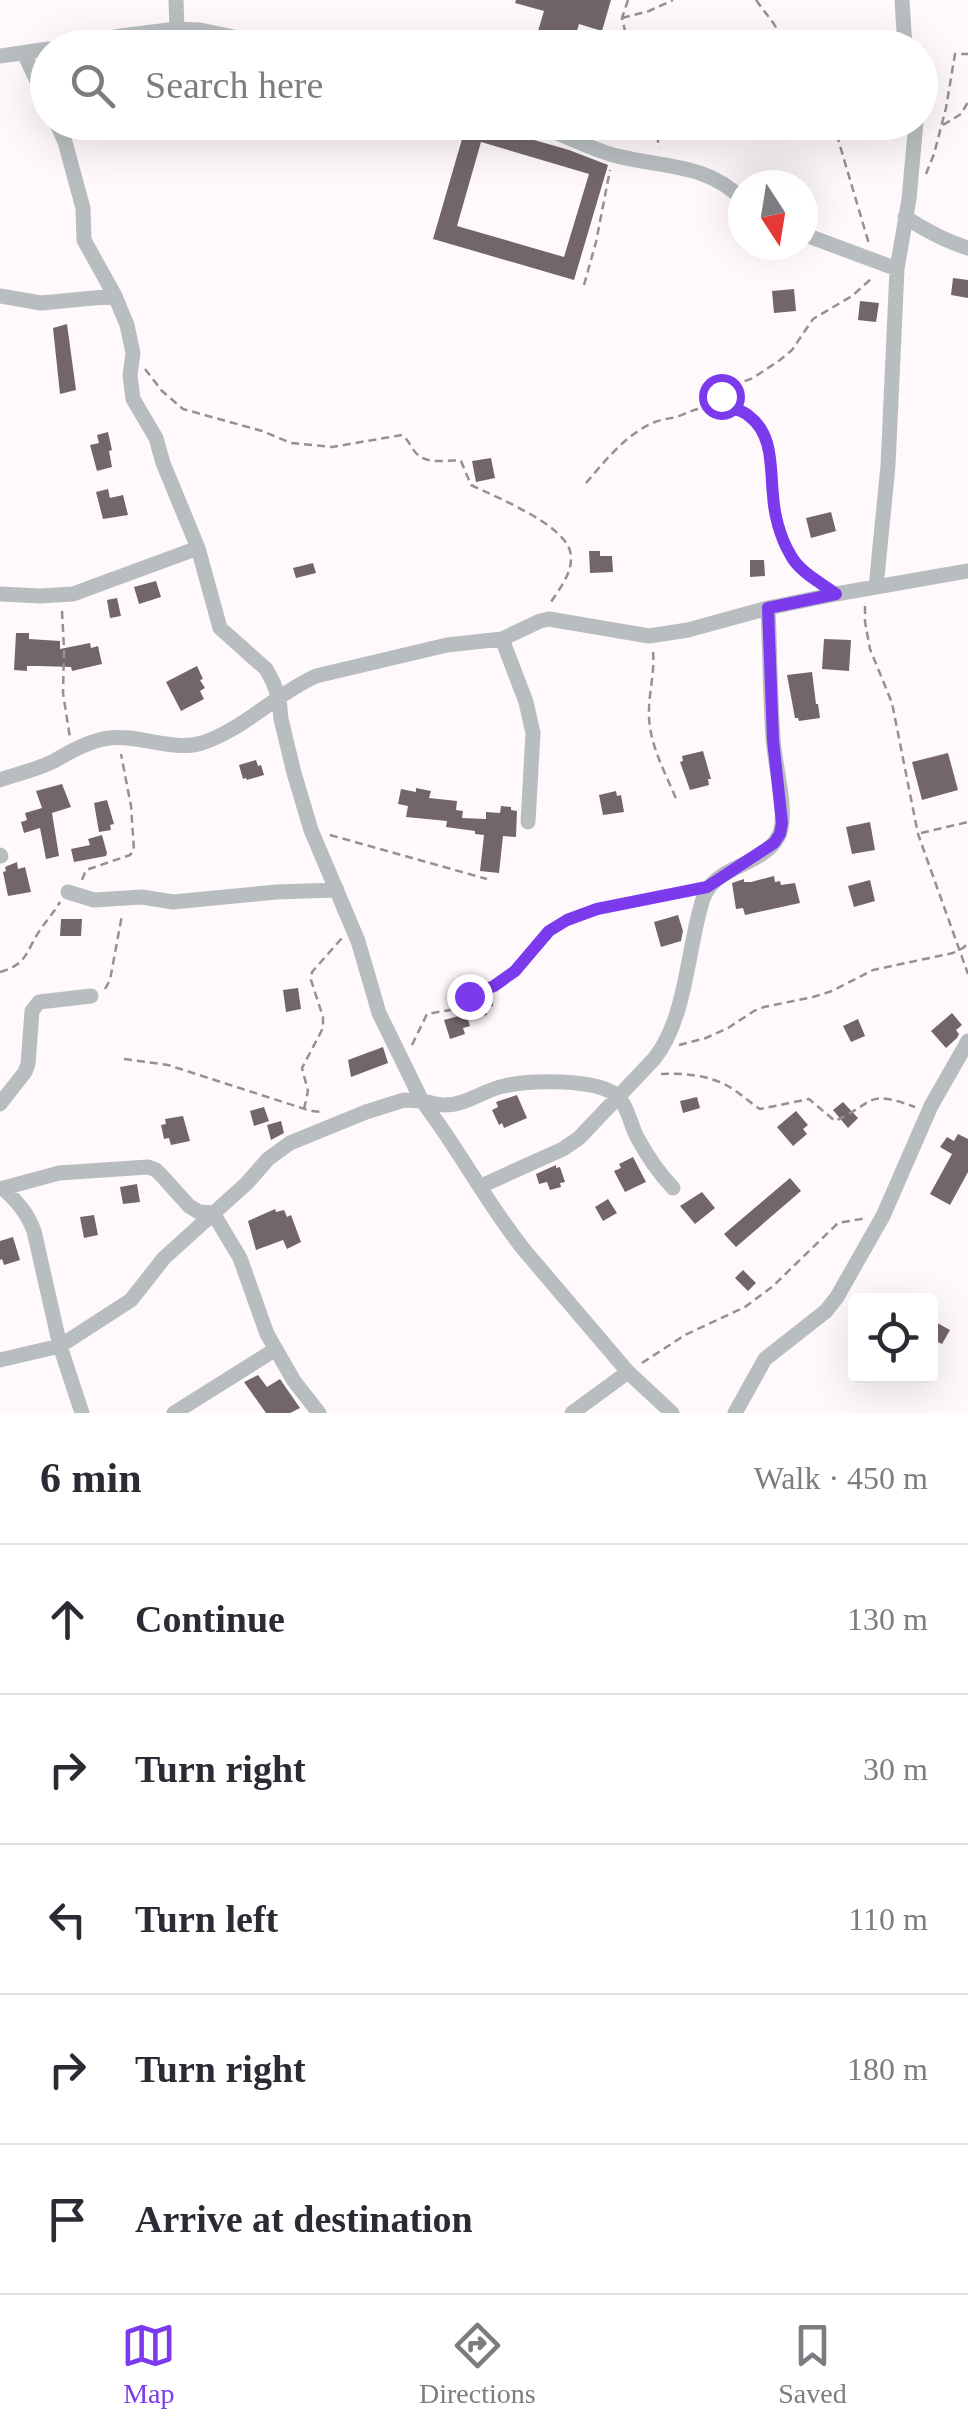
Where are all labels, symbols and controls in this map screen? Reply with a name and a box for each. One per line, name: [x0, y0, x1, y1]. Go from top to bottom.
search box: [30, 30, 938, 140]
icon: search: [65, 58, 120, 113]
text: Search here: [145, 64, 323, 106]
north arrow: [728, 170, 818, 260]
route start: [699, 374, 745, 420]
route end: [447, 974, 493, 1020]
map controls: [848, 1293, 938, 1383]
button: locate: [848, 1293, 938, 1383]
text: 6 min: [40, 1455, 142, 1501]
text: Walk · 450 m: [754, 1460, 928, 1496]
icon: ahead: [40, 1592, 95, 1647]
text: Continue: [135, 1598, 285, 1640]
text: 130 m: [847, 1601, 928, 1637]
icon: right: [40, 1742, 95, 1797]
text: Turn right: [135, 1748, 306, 1790]
text: 30 m: [863, 1751, 928, 1787]
icon: left: [40, 1892, 95, 1947]
text: Turn left: [135, 1898, 278, 1940]
text: 110 m: [848, 1901, 928, 1937]
icon: right: [40, 2042, 95, 2097]
text: Turn right: [135, 2048, 306, 2090]
text: 180 m: [847, 2051, 928, 2087]
icon: arrive: [40, 2192, 95, 2247]
text: Arrive at destination: [135, 2198, 473, 2240]
tab: Map: [121, 2318, 176, 2410]
tab: Directions: [419, 2318, 536, 2410]
tab: Saved: [778, 2318, 847, 2410]

